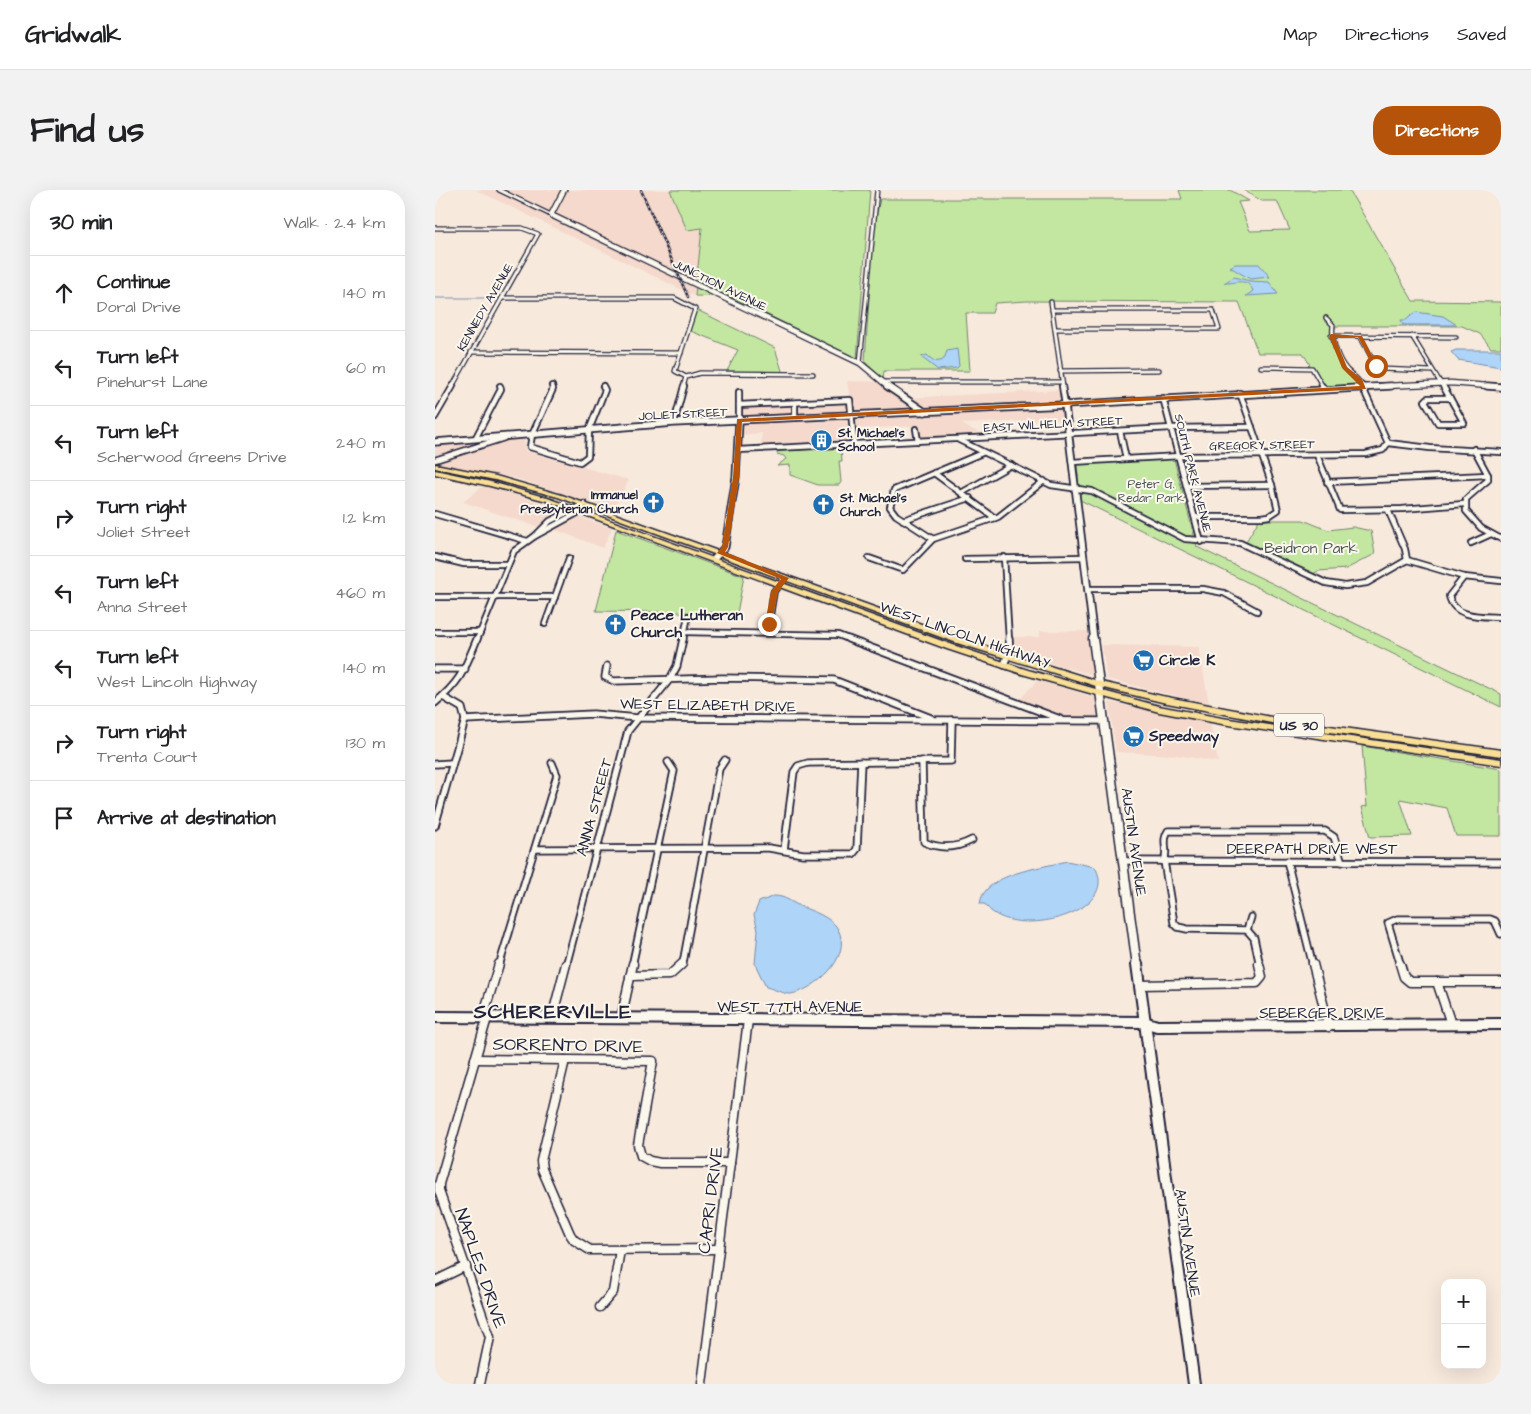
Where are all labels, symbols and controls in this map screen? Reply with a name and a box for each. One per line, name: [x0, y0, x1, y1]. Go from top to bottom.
text: Gridwalk: [25, 18, 121, 52]
text: Map: [1283, 22, 1317, 47]
text: Directions: [1345, 22, 1429, 47]
text: Saved: [1457, 22, 1506, 47]
text: Find us: [30, 106, 144, 155]
button: Directions: [1373, 106, 1501, 155]
text: 30 min: [50, 208, 112, 237]
text: Walk · 2.4 km: [283, 212, 385, 234]
street label: JUNCTION AVENUE: [670, 255, 770, 316]
street label: KENNEDY AVENUE: [453, 260, 518, 354]
text: Continue: [97, 269, 171, 296]
icon: ahead: [50, 279, 78, 307]
text: 140 m: [343, 282, 385, 304]
text: Doral Drive: [97, 296, 181, 318]
text: Turn left: [97, 344, 178, 371]
icon: left: [50, 354, 78, 382]
route start: [1365, 355, 1388, 378]
text: 60 m: [346, 357, 385, 379]
text: Pinehurst Lane: [97, 371, 208, 393]
street label: JOLIET STREET: [638, 404, 729, 425]
street label: EAST WILHELM STREET: [983, 412, 1123, 437]
street label: SOUTH PARK AVENUE: [1170, 412, 1215, 534]
text: Turn left: [97, 419, 178, 446]
place label: St. Michael's School: [837, 425, 905, 456]
building icon: St. Michael's School: [810, 428, 834, 452]
icon: left: [50, 429, 78, 457]
text: 240 m: [336, 432, 385, 454]
street label: GREGORY STREET: [1209, 436, 1315, 455]
text: Scherwood Greens Drive: [97, 446, 287, 468]
park label: Peter G. Redar Park: [1118, 476, 1185, 507]
place label: Immanuel Presbyterian Church: [521, 487, 639, 519]
church icon: Immanuel Presbyterian Church: [642, 490, 666, 514]
place label: St. Michael's Church: [839, 490, 907, 521]
church icon: St. Michael's Church: [812, 493, 836, 517]
text: Turn right: [97, 494, 186, 521]
icon: right: [50, 504, 78, 532]
text: 1.2 km: [343, 507, 385, 529]
text: Joliet Street: [97, 521, 190, 543]
park label: Beidron Park: [1264, 538, 1358, 559]
text: Turn left: [97, 569, 178, 596]
icon: left: [50, 579, 78, 607]
text: 460 m: [335, 582, 385, 604]
text: Anna Street: [97, 596, 187, 618]
street label: WEST LINCOLN HIGHWAY: [877, 596, 1053, 675]
place label: Peace Lutheran Church: [631, 605, 743, 643]
church icon: Peace Lutheran Church: [603, 612, 627, 636]
route end: [758, 613, 781, 636]
text: Turn left: [97, 644, 178, 671]
supermarket icon: Circle K: [1131, 648, 1155, 672]
place label: Circle K: [1159, 650, 1216, 671]
icon: left: [50, 654, 78, 682]
text: 140 m: [343, 657, 385, 679]
text: West Lincoln Highway: [97, 671, 257, 693]
street label: WEST ELIZABETH DRIVE: [620, 693, 796, 718]
road number: US 30: [1274, 714, 1324, 736]
text: Turn right: [97, 719, 186, 746]
supermarket icon: Speedway: [1121, 724, 1145, 748]
place label: Speedway: [1148, 726, 1220, 748]
icon: right: [50, 729, 78, 757]
text: 130 m: [346, 732, 385, 754]
text: Trenta Court: [97, 746, 197, 768]
street label: ANNA STREET: [571, 755, 618, 859]
street label: AUSTIN AVENUE: [1116, 786, 1152, 898]
icon: arrive: [50, 804, 78, 832]
text: Arrive at destination: [97, 805, 276, 832]
street label: DEERPATH DRIVE WEST: [1227, 839, 1398, 860]
street label: WEST 77TH AVENUE: [717, 997, 863, 1018]
district label: SCHERERVILLE: [473, 998, 632, 1026]
street label: SEBERGER DRIVE: [1259, 1003, 1385, 1024]
street label: SORRENTO DRIVE: [492, 1032, 644, 1059]
street label: CAPRI DRIVE: [692, 1145, 730, 1255]
street label: AUSTIN AVENUE: [1170, 1187, 1206, 1299]
street label: NAPLES DRIVE: [448, 1205, 513, 1332]
map controls: [1441, 1279, 1486, 1369]
button: +: [1441, 1279, 1486, 1324]
button: −: [1441, 1324, 1486, 1369]

